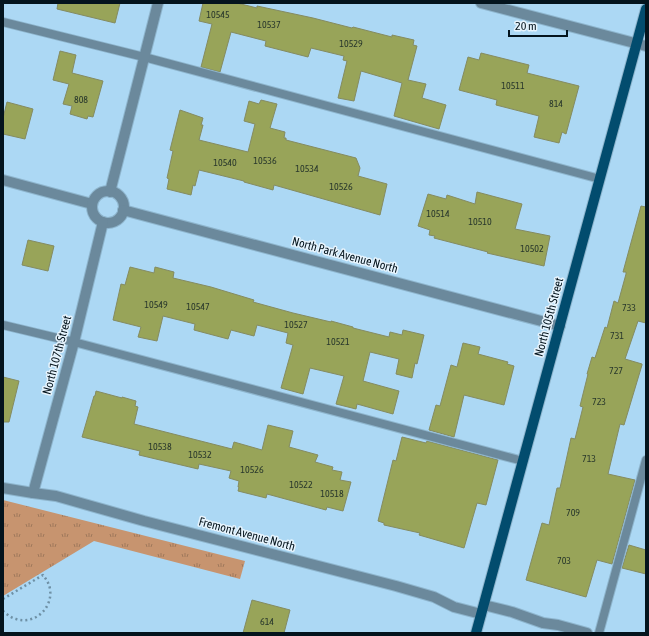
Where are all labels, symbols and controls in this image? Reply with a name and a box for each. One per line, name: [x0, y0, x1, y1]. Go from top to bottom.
house number: 10545: [206, 9, 230, 20]
scale bar: [509, 12, 567, 38]
house number: 10537: [257, 19, 281, 30]
text: 20 m: [515, 19, 537, 33]
house number: 10529: [339, 38, 363, 49]
house number: 10511: [501, 80, 525, 91]
house number: 808: [74, 94, 88, 105]
house number: 814: [549, 98, 563, 109]
house number: 10536: [253, 155, 277, 166]
house number: 10540: [213, 157, 237, 168]
house number: 10534: [295, 163, 319, 174]
house number: 10526: [329, 181, 353, 192]
house number: 10514: [426, 208, 450, 219]
house number: 10510: [468, 216, 492, 227]
street label: North Park Avenue North: [291, 234, 399, 276]
house number: 10502: [520, 243, 544, 254]
street label: North 105th Street: [532, 275, 566, 358]
house number: 10549: [144, 299, 168, 310]
house number: 10547: [186, 301, 210, 312]
house number: 733: [622, 302, 636, 313]
street label: North 107th Street: [40, 313, 74, 396]
house number: 10527: [284, 319, 308, 330]
house number: 731: [610, 330, 624, 341]
house number: 10521: [326, 336, 350, 347]
house number: 727: [609, 365, 623, 376]
house number: 723: [592, 396, 606, 407]
house number: 10538: [148, 441, 172, 452]
house number: 10532: [188, 449, 212, 460]
house number: 713: [582, 453, 596, 464]
house number: 10526: [240, 464, 264, 475]
house number: 10522: [289, 479, 313, 490]
house number: 10518: [320, 488, 344, 499]
house number: 709: [566, 507, 580, 518]
street label: Fremont Avenue North: [197, 514, 297, 554]
house number: 703: [557, 555, 571, 566]
house number: 614: [260, 616, 274, 627]

